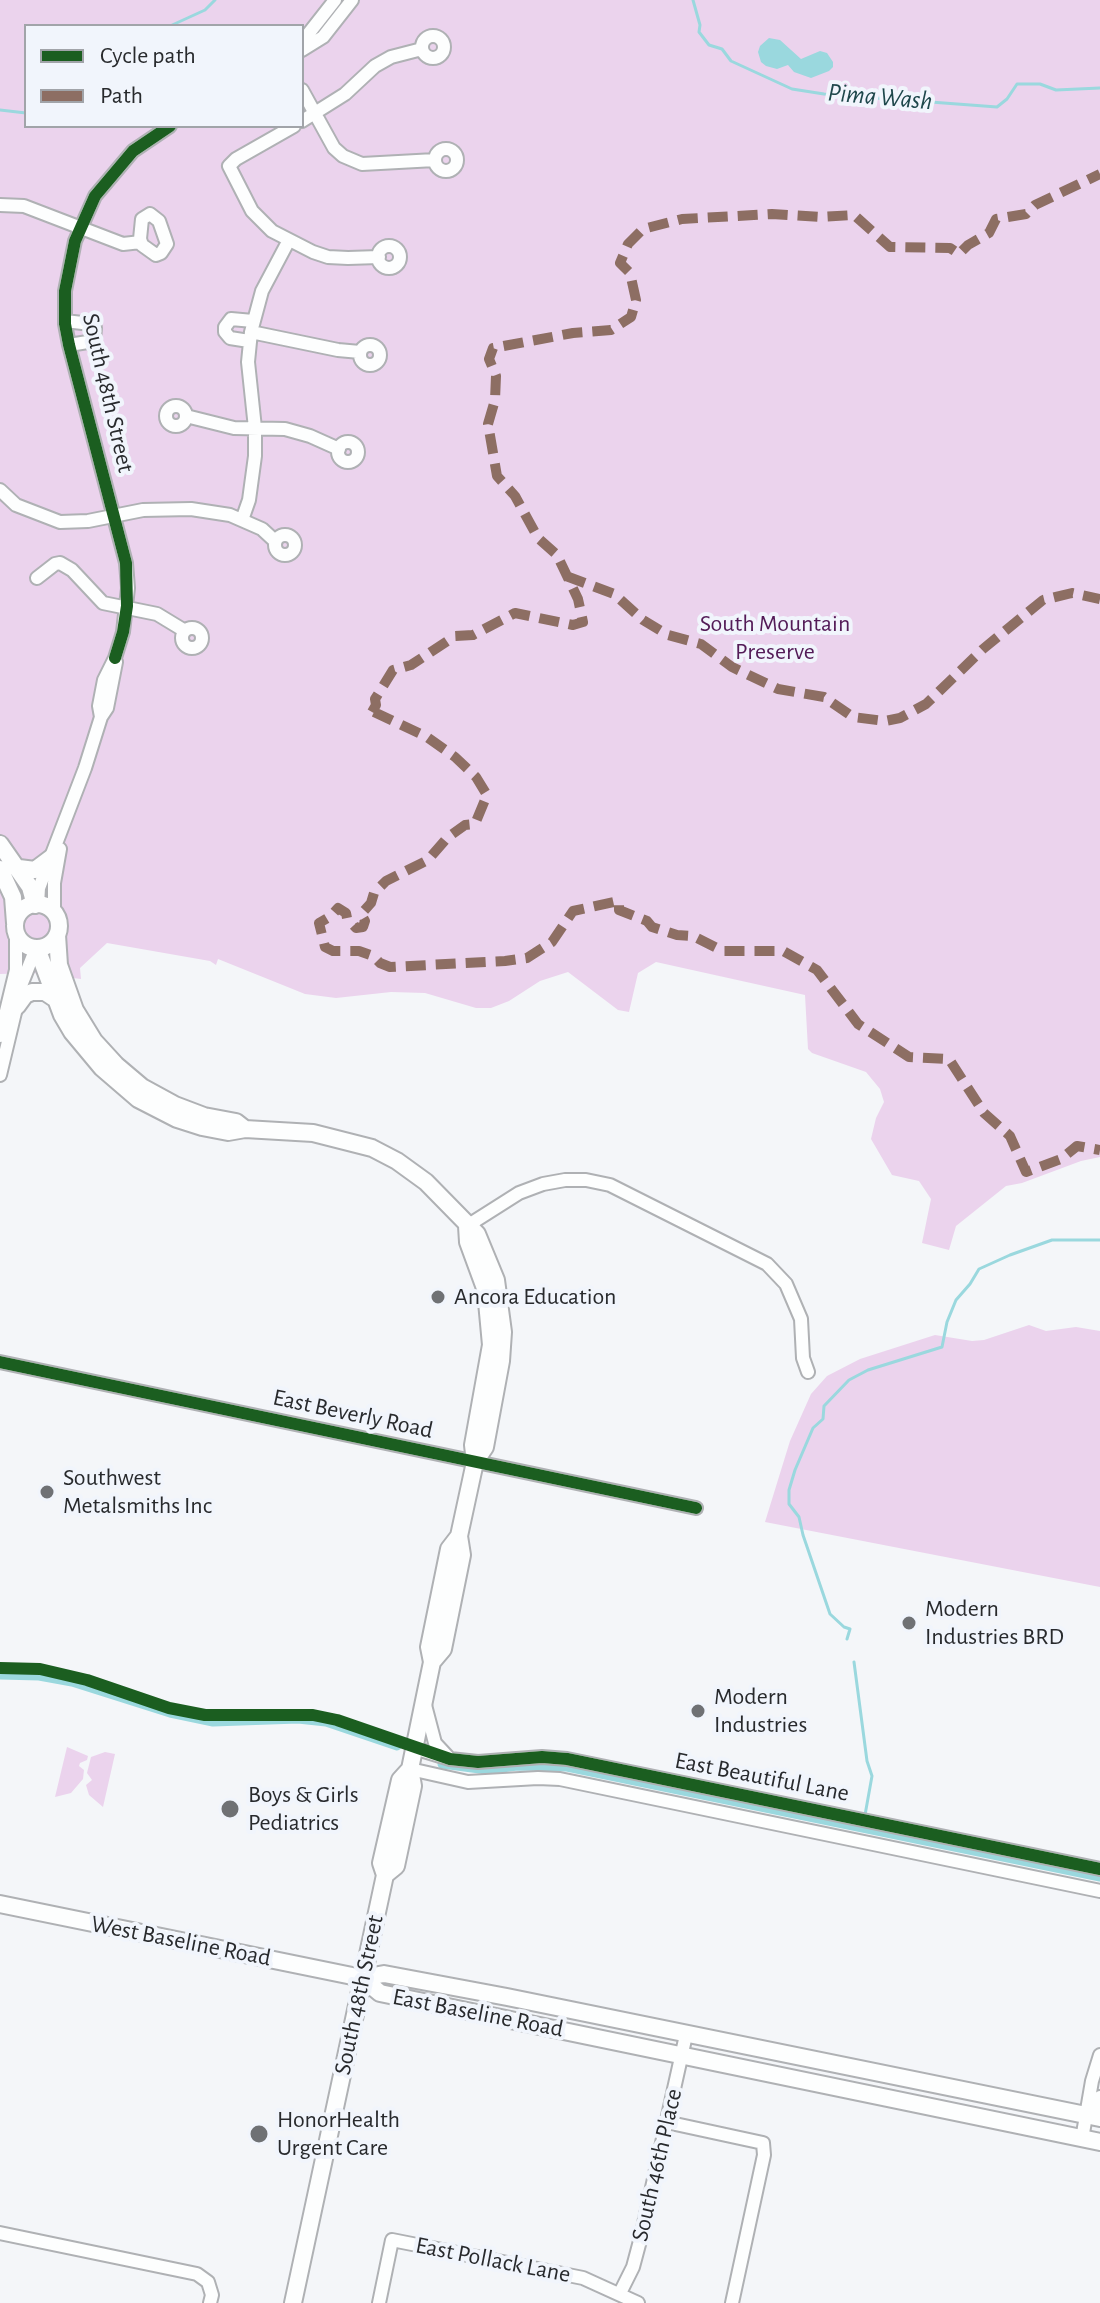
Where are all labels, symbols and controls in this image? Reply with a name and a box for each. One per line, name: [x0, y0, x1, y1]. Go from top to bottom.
legend: [24, 24, 304, 128]
text: Cycle path: [100, 44, 196, 68]
water label: Pima Wash: [826, 77, 934, 117]
text: Path: [100, 84, 143, 108]
street label: South 48th Street: [76, 311, 140, 475]
park label: South Mountain Preserve: [700, 610, 850, 666]
place label: Ancora Education: [454, 1283, 616, 1311]
marker: Ancora Education: [429, 1288, 447, 1306]
street label: East Beverly Road: [270, 1383, 436, 1445]
place label: Southwest Metalsmiths Inc: [63, 1464, 212, 1520]
marker: Southwest Metalsmiths Inc: [38, 1483, 56, 1501]
place label: Modern Industries BRD: [925, 1595, 1064, 1651]
marker: Modern Industries BRD: [900, 1614, 918, 1632]
place label: Modern Industries: [714, 1683, 807, 1739]
marker: Modern Industries: [689, 1702, 707, 1720]
street label: East Beautiful Lane: [672, 1746, 852, 1808]
place label: Boys & Girls Pediatrics: [248, 1781, 359, 1837]
marker: Boys & Girls Pediatrics: [219, 1798, 241, 1820]
street label: West Baseline Road: [89, 1909, 273, 1973]
street label: South 48th Street: [328, 1913, 390, 2077]
street label: East Baseline Road: [390, 1982, 566, 2044]
street label: South 46th Place: [625, 2086, 689, 2244]
place label: HonorHealth Urgent Care: [277, 2106, 400, 2162]
marker: HonorHealth Urgent Care: [248, 2123, 270, 2145]
street label: East Pollack Lane: [413, 2231, 573, 2289]

